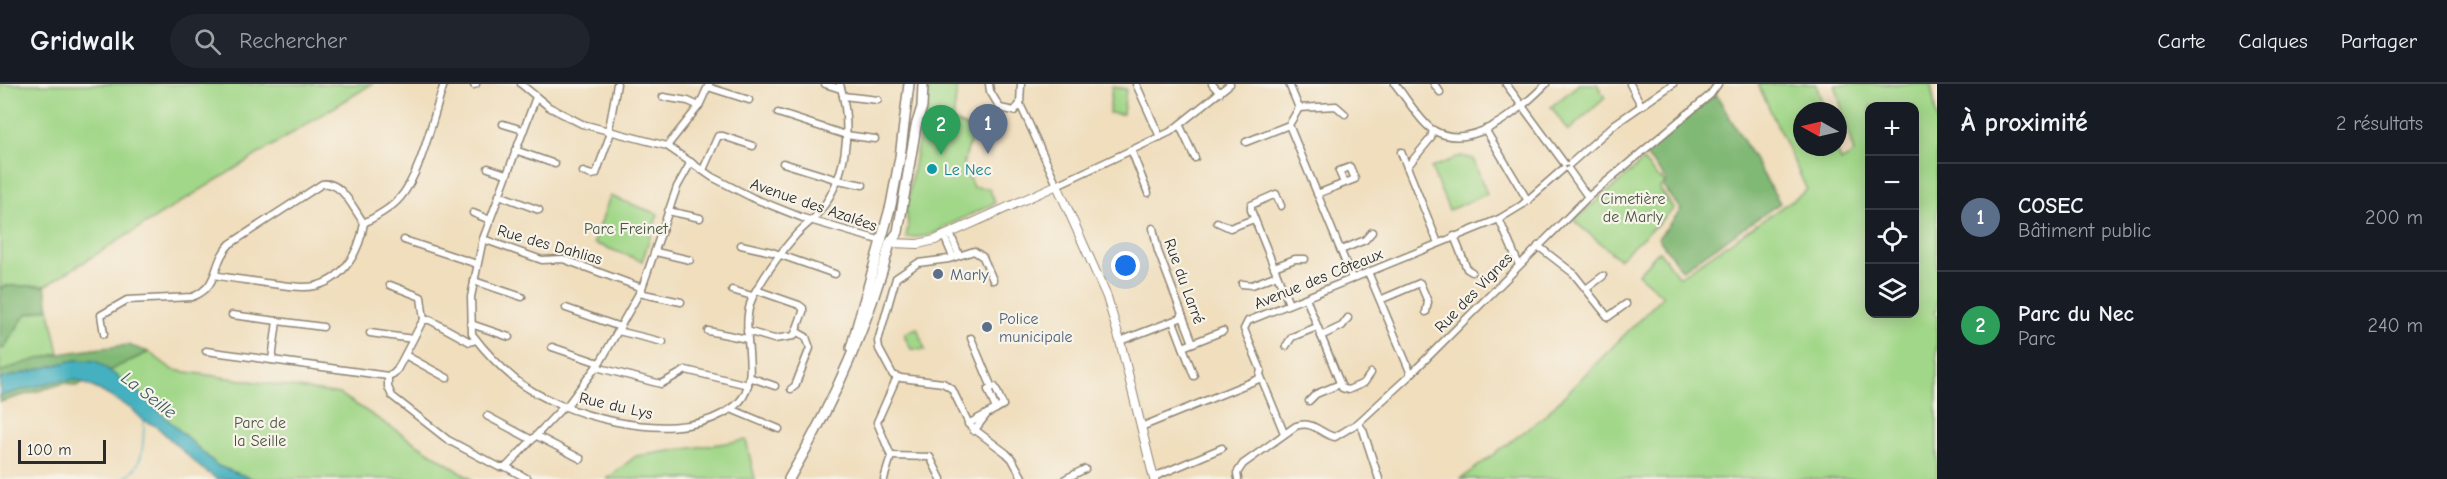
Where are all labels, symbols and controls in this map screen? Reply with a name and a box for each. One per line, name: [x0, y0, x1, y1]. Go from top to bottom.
search box: [170, 14, 590, 68]
text: Gridwalk: [30, 25, 134, 57]
icon: search: [191, 25, 224, 58]
text: Rechercher: [239, 28, 347, 54]
text: Carte: [2158, 29, 2206, 53]
text: Calques: [2239, 29, 2308, 53]
text: Partager: [2341, 29, 2417, 53]
north arrow: [1793, 102, 1847, 156]
map controls: [1865, 102, 1919, 318]
button: +: [1865, 102, 1919, 156]
pin: 1: [968, 104, 1008, 154]
pin: 2: [922, 106, 960, 155]
text: À proximité: [1961, 108, 2088, 138]
text: 2 résultats: [2336, 112, 2423, 135]
button: −: [1865, 156, 1919, 210]
place label: Le Nec: [944, 161, 992, 179]
marker: Le Nec: [925, 162, 939, 176]
street label: Avenue des Azalées: [748, 175, 880, 235]
park label: Cimetière de Marly: [1601, 190, 1666, 226]
text: COSEC: [2018, 193, 2084, 219]
text: 1: [1977, 206, 1984, 229]
text: 200 m: [2365, 206, 2423, 229]
button: locate: [1865, 210, 1919, 264]
text: Bâtiment public: [2018, 219, 2151, 242]
park label: Parc Freinet: [584, 220, 668, 238]
street label: Rue des Dahlias: [495, 221, 605, 269]
street label: Rue du Larré: [1160, 236, 1208, 326]
street label: Avenue des Côteaux: [1252, 245, 1386, 313]
street label: Rue des Vignes: [1431, 249, 1516, 336]
your location: [1111, 251, 1140, 280]
button: layers: [1865, 264, 1919, 318]
place label: Marly: [950, 266, 990, 284]
marker: Marly: [931, 267, 945, 281]
text: Parc du Nec: [2018, 301, 2134, 327]
place label: Police municipale: [999, 310, 1073, 346]
text: 2: [1976, 314, 1985, 337]
text: 240 m: [2368, 314, 2423, 337]
marker: Police municipale: [980, 320, 994, 334]
text: Parc: [2018, 327, 2056, 350]
water label: La Seille: [117, 367, 180, 423]
street label: Rue du Lys: [577, 389, 655, 423]
park label: Parc de la Seille: [234, 414, 286, 450]
scale bar: [18, 437, 106, 464]
text: 100 m: [27, 441, 71, 459]

